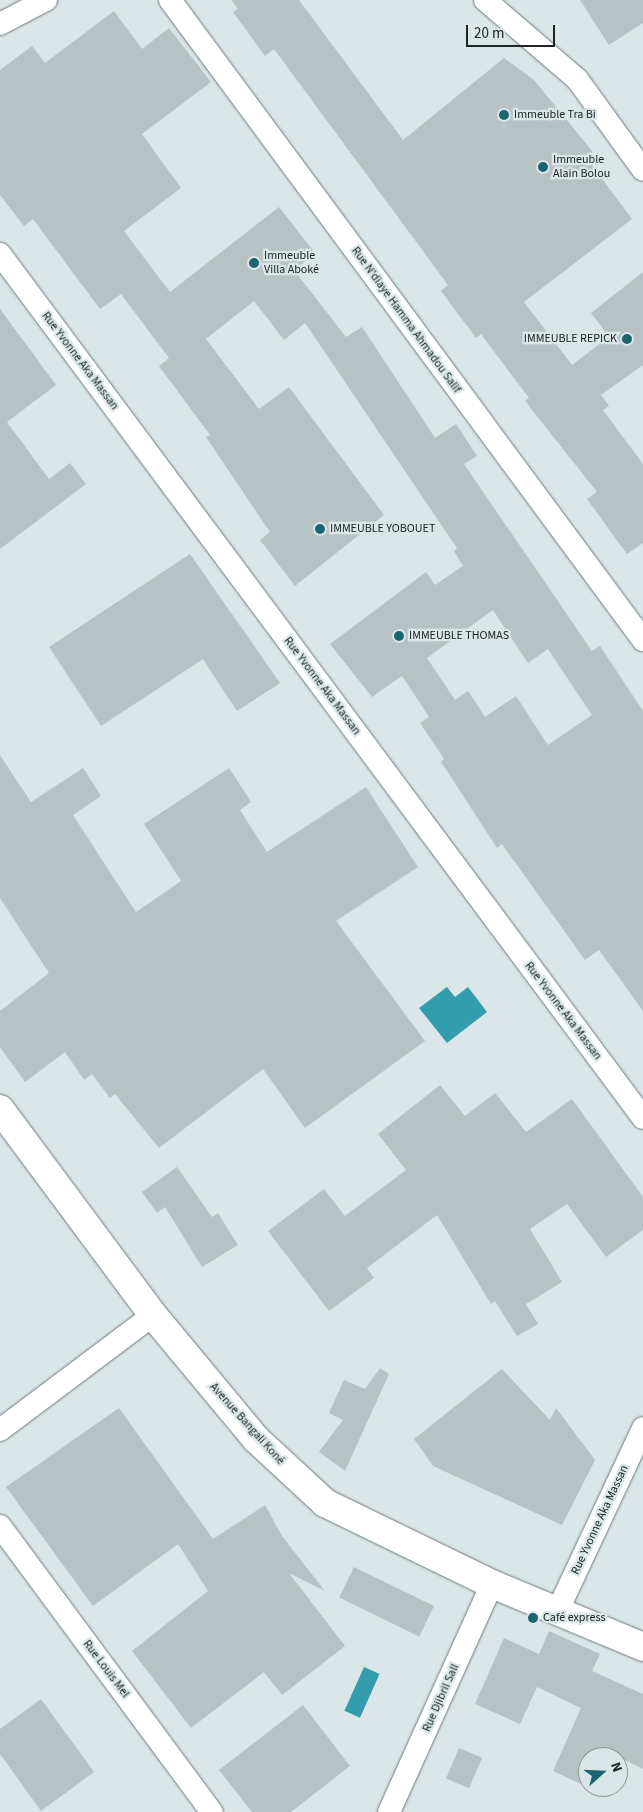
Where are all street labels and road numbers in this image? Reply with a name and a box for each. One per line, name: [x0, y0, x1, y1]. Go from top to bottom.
street label: Rue N'diaye Hamma Ahmadou Salif: [348, 244, 464, 396]
street label: Rue Yvonne Aka Massan: [38, 309, 122, 413]
street label: Rue Yvonne Aka Massan: [280, 634, 364, 738]
street label: Rue Yvonne Aka Massan: [521, 959, 605, 1063]
street label: Avenue Bangali Koné: [206, 1380, 288, 1468]
street label: Rue Yvonne Aka Massan: [568, 1463, 632, 1577]
street label: Rue Louis Mel: [80, 1637, 132, 1701]
street label: Rue Djibril Sall: [420, 1662, 462, 1734]

